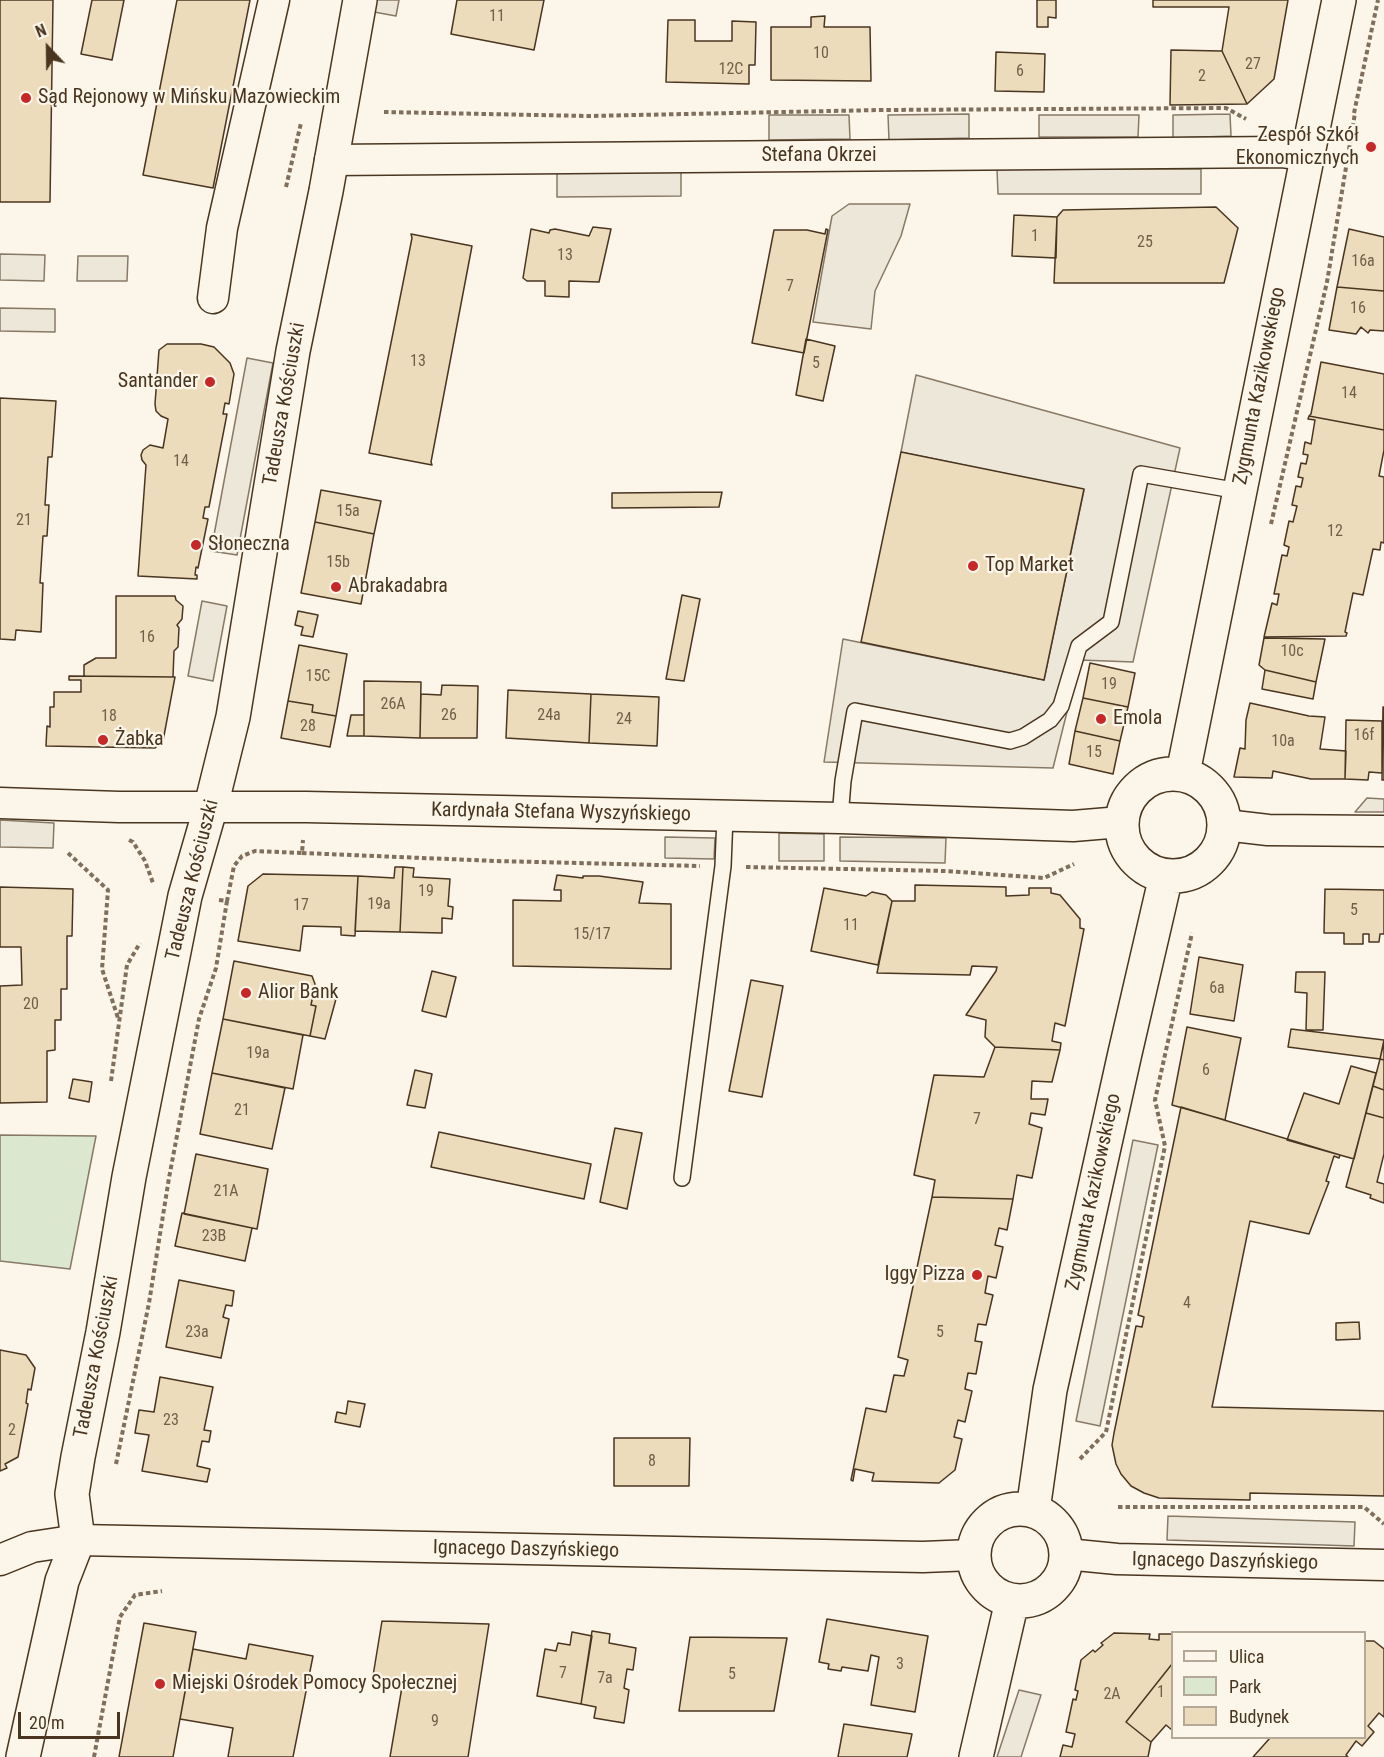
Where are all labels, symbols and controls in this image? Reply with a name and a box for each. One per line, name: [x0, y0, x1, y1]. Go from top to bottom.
house number: 11: [489, 7, 505, 27]
north arrow: [18, 18, 78, 78]
text: N: [33, 20, 49, 41]
house number: 10: [813, 44, 829, 64]
house number: 27: [1245, 55, 1261, 75]
house number: 12C: [719, 60, 743, 80]
house number: 6: [1016, 62, 1024, 82]
house number: 2: [1198, 67, 1206, 87]
place label: Sąd Rejonowy w Mińsku Mazowieckim: [38, 86, 340, 110]
marker: Sąd Rejonowy w Mińsku Mazowieckim: [19, 91, 33, 105]
place label: Zespół Szkół Ekonomicznych: [1236, 124, 1359, 171]
marker: Zespół Szkół Ekonomicznych: [1364, 140, 1378, 154]
street label: Stefana Okrzei: [761, 144, 877, 168]
house number: 1: [1031, 227, 1039, 247]
house number: 25: [1137, 233, 1153, 253]
house number: 13: [557, 246, 573, 266]
house number: 16a: [1351, 252, 1375, 272]
house number: 7: [786, 277, 794, 297]
street label: Zygmunta Kazikowskiego: [1229, 285, 1291, 487]
house number: 16: [1350, 299, 1366, 319]
street label: Tadeusza Kościuszki: [259, 321, 311, 487]
house number: 13: [410, 352, 426, 372]
house number: 5: [812, 354, 820, 374]
place label: Santander: [118, 370, 198, 394]
marker: Santander: [203, 375, 217, 389]
house number: 14: [1341, 384, 1357, 404]
house number: 14: [173, 452, 189, 472]
house number: 15a: [336, 502, 360, 522]
house number: 21: [16, 511, 32, 531]
house number: 12: [1327, 522, 1343, 542]
place label: Słoneczna: [208, 533, 290, 557]
marker: Słoneczna: [189, 538, 203, 552]
house number: 15b: [326, 553, 350, 573]
place label: Top Market: [985, 554, 1074, 578]
marker: Top Market: [966, 559, 980, 573]
place label: Abrakadabra: [348, 575, 448, 599]
marker: Abrakadabra: [329, 580, 343, 594]
house number: 16: [139, 628, 155, 648]
house number: 10c: [1280, 642, 1304, 662]
house number: 15C: [306, 667, 330, 687]
house number: 19: [1101, 675, 1117, 695]
house number: 26A: [380, 695, 406, 715]
house number: 26: [441, 706, 457, 726]
house number: 24a: [537, 706, 561, 726]
house number: 18: [101, 707, 117, 727]
place label: Emola: [1113, 707, 1162, 731]
house number: 24: [616, 710, 632, 730]
marker: Emola: [1094, 712, 1108, 726]
house number: 28: [300, 717, 316, 737]
house number: 16f: [1354, 726, 1374, 746]
place label: Żabka: [115, 728, 163, 752]
house number: 10a: [1271, 732, 1295, 752]
marker: Żabka: [96, 733, 110, 747]
house number: 15: [1086, 743, 1102, 763]
street label: Tadeusza Kościuszki: [161, 797, 225, 963]
street label: Kardynała Stefana Wyszyńskiego: [431, 799, 691, 827]
house number: 19: [418, 882, 434, 902]
house number: 19a: [367, 895, 391, 915]
house number: 17: [293, 896, 309, 916]
house number: 5: [1350, 901, 1358, 921]
house number: 11: [843, 916, 859, 936]
house number: 15/17: [573, 925, 611, 945]
house number: 6a: [1209, 979, 1225, 999]
place label: Alior Bank: [258, 981, 339, 1005]
marker: Alior Bank: [239, 986, 253, 1000]
house number: 20: [23, 995, 39, 1015]
house number: 19a: [246, 1044, 270, 1064]
house number: 6: [1202, 1061, 1210, 1081]
street label: Zygmunta Kazikowskiego: [1061, 1091, 1127, 1293]
house number: 21: [234, 1101, 250, 1121]
house number: 7: [973, 1110, 981, 1130]
house number: 21A: [213, 1182, 239, 1202]
house number: 23B: [202, 1227, 226, 1247]
place label: Iggy Pizza: [885, 1263, 965, 1287]
marker: Iggy Pizza: [970, 1268, 984, 1282]
street label: Tadeusza Kościuszki: [70, 1274, 124, 1440]
house number: 4: [1183, 1294, 1191, 1314]
house number: 23a: [185, 1323, 209, 1343]
house number: 5: [936, 1323, 944, 1343]
house number: 23: [163, 1411, 179, 1431]
house number: 2: [8, 1421, 16, 1441]
house number: 8: [648, 1452, 656, 1472]
street label: Ignacego Daszyńskiego: [433, 1536, 619, 1564]
street label: Ignacego Daszyńskiego: [1132, 1548, 1318, 1576]
legend: [1171, 1631, 1366, 1739]
text: Ulica: [1229, 1646, 1264, 1667]
house number: 3: [896, 1655, 904, 1675]
house number: 7: [559, 1664, 567, 1684]
house number: 5: [728, 1665, 736, 1685]
house number: 7a: [597, 1669, 613, 1689]
place label: Miejski Ośrodek Pomocy Społecznej: [172, 1672, 457, 1696]
text: Park: [1229, 1676, 1261, 1697]
marker: Miejski Ośrodek Pomocy Społecznej: [153, 1677, 167, 1691]
house number: 1: [1157, 1683, 1165, 1703]
house number: 2A: [1103, 1685, 1121, 1705]
scale bar: [21, 1700, 123, 1738]
text: Budynek: [1229, 1706, 1289, 1727]
text: 20 m: [29, 1712, 64, 1733]
house number: 9: [431, 1712, 439, 1732]

